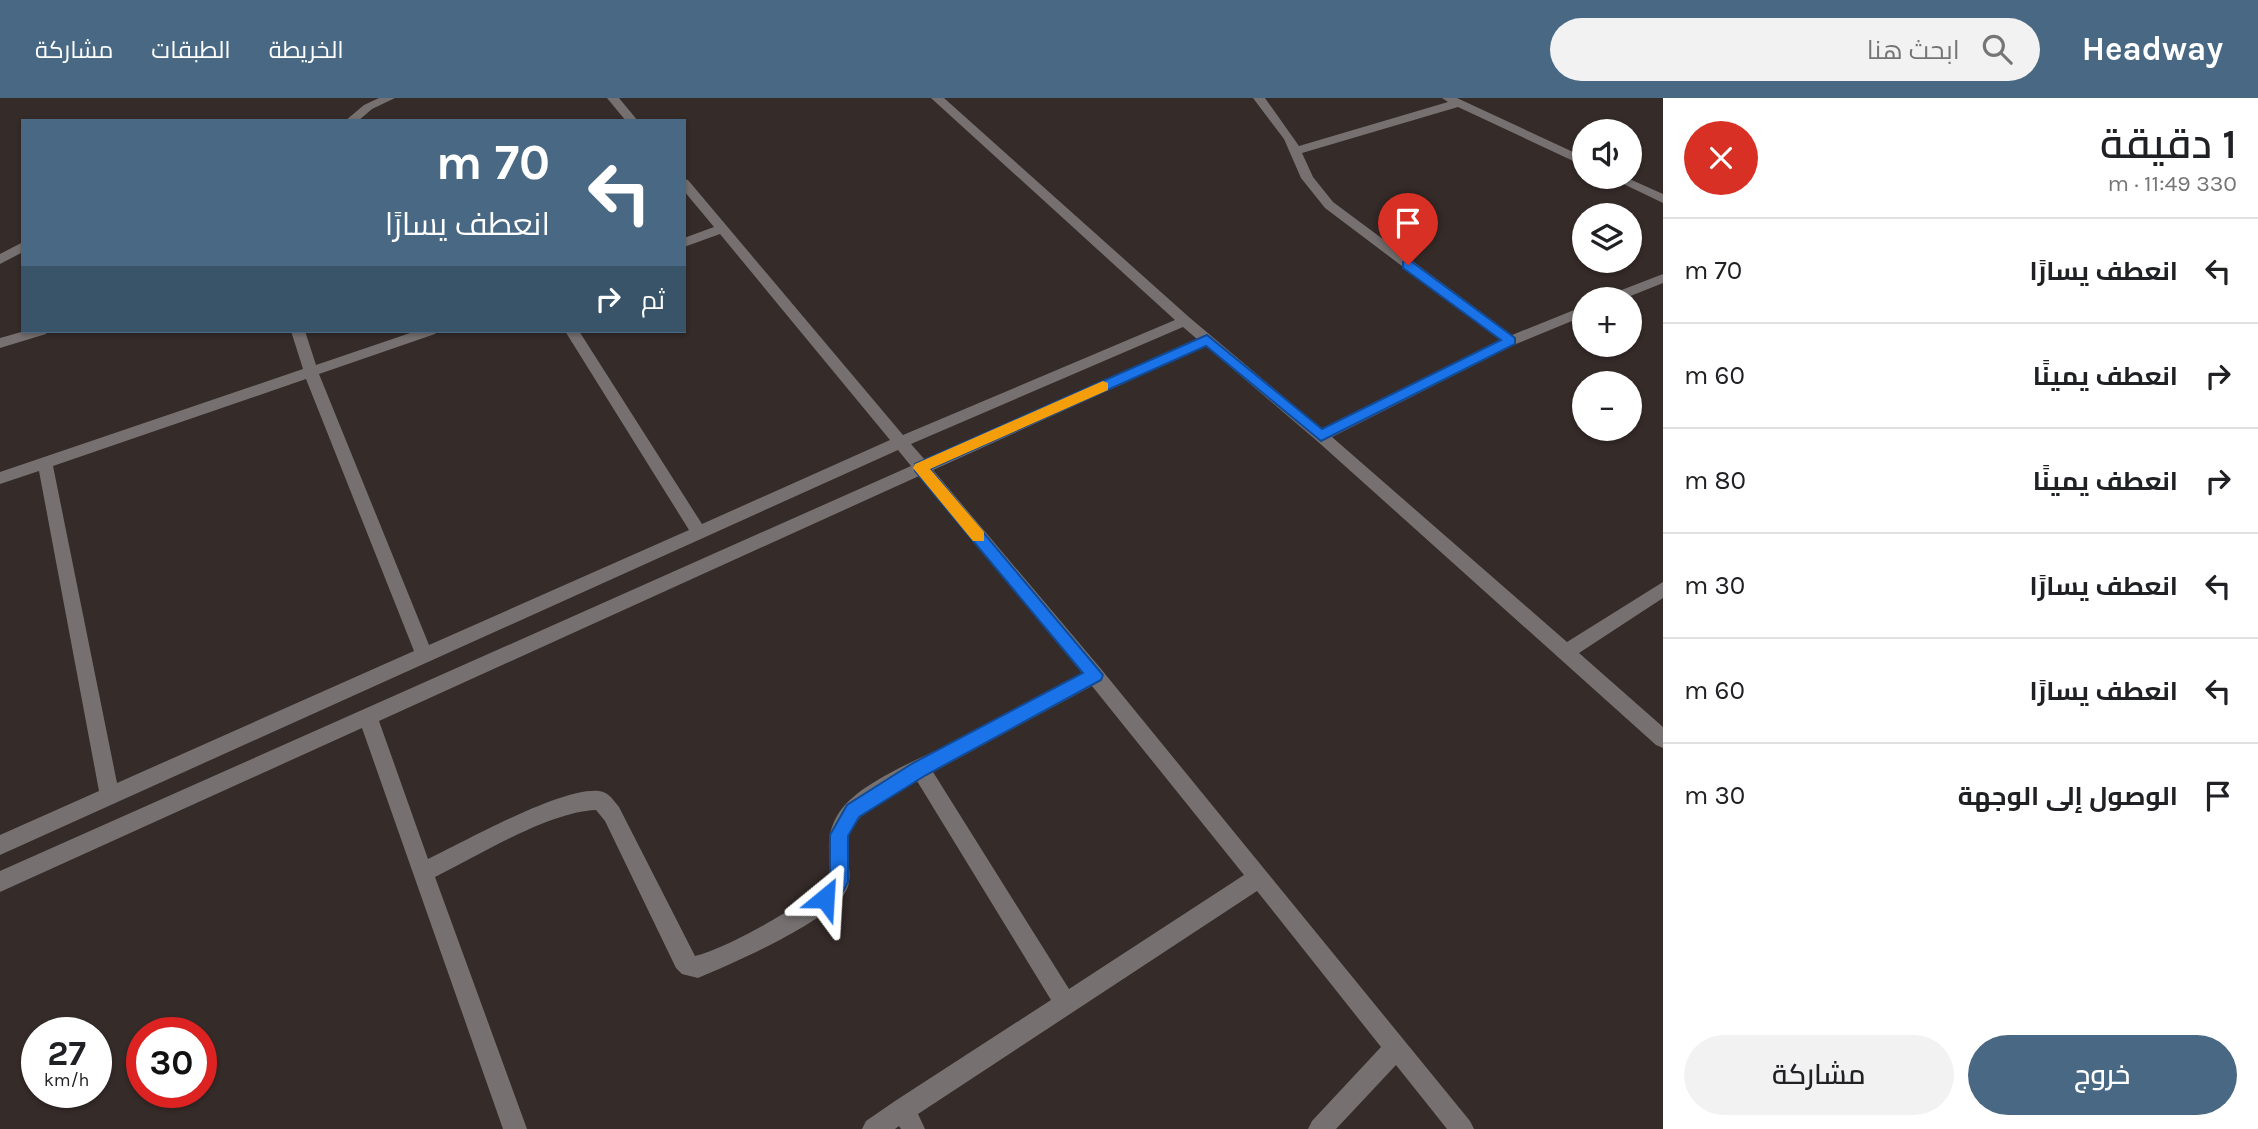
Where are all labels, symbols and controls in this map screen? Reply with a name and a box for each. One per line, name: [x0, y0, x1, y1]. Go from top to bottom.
search box: [1550, 18, 2040, 81]
icon: search: [1978, 30, 2016, 68]
text: Headway: [2082, 30, 2223, 68]
text: ابحث هنا: [1867, 35, 1960, 66]
text: مشاركة: [35, 36, 113, 64]
text: الطبقات: [151, 36, 231, 64]
text: الخريطة: [269, 36, 344, 64]
map controls: [1572, 119, 1642, 441]
button: sound: [1572, 119, 1642, 189]
text: 1 دقيقة: [2100, 119, 2237, 169]
button: close: [1684, 121, 1758, 195]
text: 70 m: [436, 134, 550, 191]
icon: left: [574, 147, 665, 238]
text: 330 m · 11:49: [2107, 170, 2237, 197]
pin: [1378, 193, 1438, 265]
button: layers: [1572, 203, 1642, 273]
icon: arrive: [1389, 204, 1427, 242]
text: انعطف يسارًا: [385, 206, 550, 243]
icon: left: [2199, 252, 2237, 290]
text: 70 m: [1684, 255, 1742, 286]
text: انعطف يسارًا: [2030, 256, 2178, 287]
icon: right: [589, 280, 627, 318]
text: ثم: [641, 285, 665, 316]
button: +: [1572, 287, 1642, 357]
icon: right: [2199, 357, 2237, 395]
text: 60 m: [1684, 360, 1745, 391]
text: انعطف يمينًا: [2033, 361, 2178, 392]
button: −: [1572, 371, 1642, 441]
icon: right: [2199, 462, 2237, 500]
text: 80 m: [1684, 465, 1746, 496]
text: انعطف يمينًا: [2033, 466, 2178, 497]
icon: left: [2199, 567, 2237, 605]
text: 30 m: [1684, 570, 1745, 601]
text: انعطف يسارًا: [2030, 571, 2178, 602]
icon: left: [2199, 672, 2237, 710]
text: 60 m: [1684, 675, 1745, 706]
text: انعطف يسارًا: [2030, 676, 2178, 707]
icon: arrive: [2199, 777, 2237, 815]
text: 30 m: [1684, 780, 1745, 811]
text: الوصول إلى الوجهة: [1958, 781, 2178, 812]
position arrow: [788, 861, 862, 935]
speed limit sign: 30: [126, 1017, 217, 1108]
text: 27: [47, 1033, 86, 1074]
button: مشاركة: [1684, 1035, 1954, 1115]
button: خروج: [1968, 1035, 2237, 1115]
text: km/h: [44, 1069, 89, 1091]

